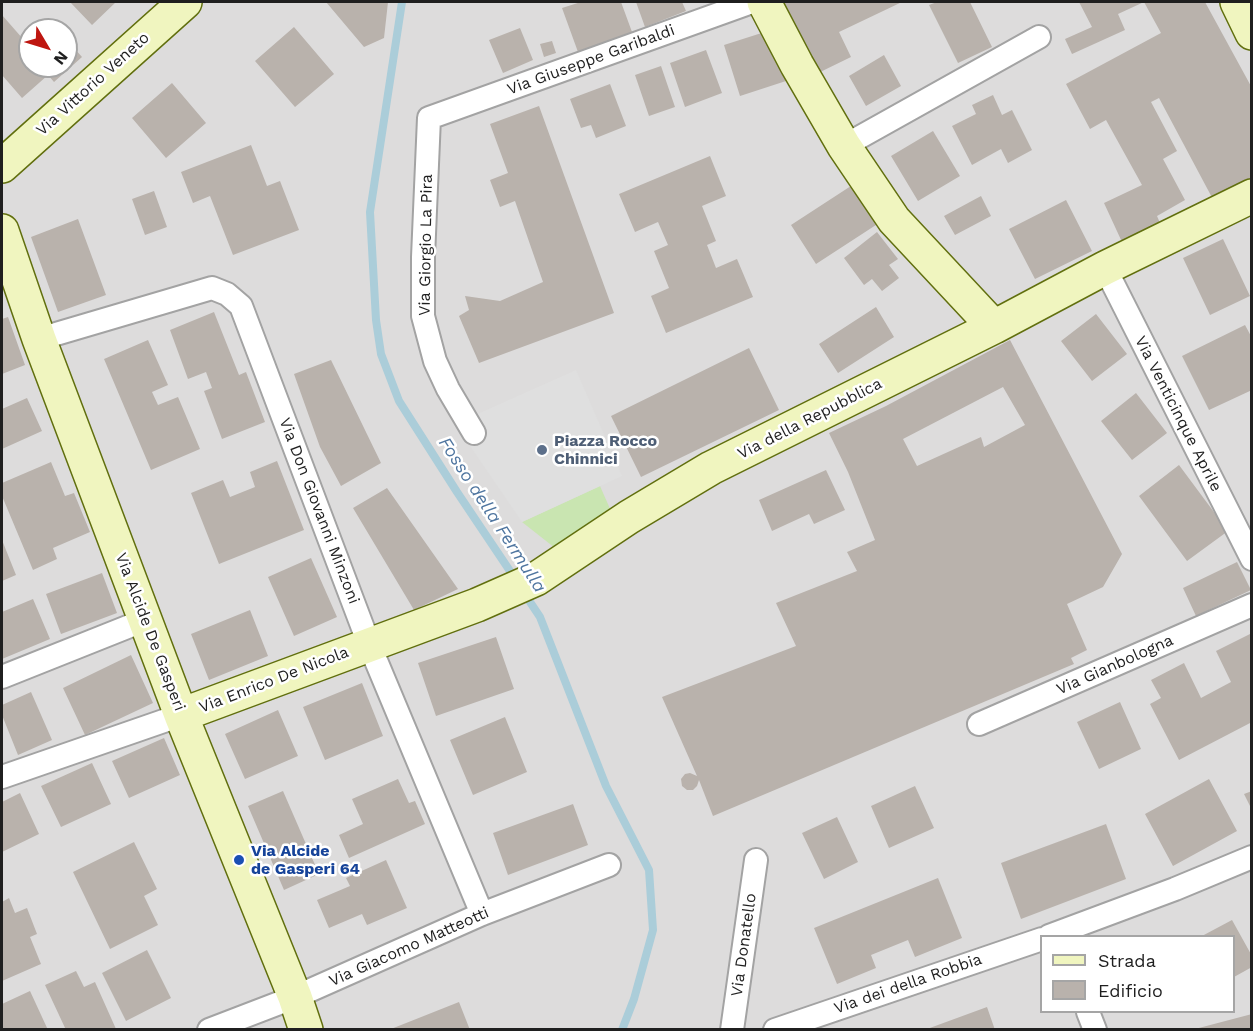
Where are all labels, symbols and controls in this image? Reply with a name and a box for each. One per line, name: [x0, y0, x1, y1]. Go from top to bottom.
north arrow: [18, 18, 78, 78]
street label: Via Giuseppe Garibaldi: [505, 21, 677, 99]
street label: Via Vittorio Veneto: [32, 28, 154, 140]
text: N: [50, 48, 72, 69]
street label: Via Giorgio La Pira: [415, 174, 437, 316]
street label: Via Venticinque Aprile: [1130, 333, 1226, 495]
street label: Via della Repubblica: [735, 374, 885, 464]
street label: Via Don Giovanni Minzoni: [275, 415, 363, 607]
place label: Piazza Rocco Chinnici: [554, 431, 657, 469]
water label: Fosso della Fermulla: [434, 433, 550, 597]
marker: Piazza Rocco Chinnici: [535, 443, 549, 457]
street label: Via Alcide De Gasperi: [111, 550, 189, 714]
street label: Via Gianbologna: [1054, 631, 1176, 699]
street label: Via Enrico De Nicola: [196, 643, 352, 717]
place label: Via Alcide de Gasperi 64: [251, 841, 360, 879]
marker: Via Alcide de Gasperi 64: [232, 853, 246, 867]
street label: Via Donatello: [727, 892, 761, 998]
street label: Via Giacomo Matteotti: [326, 903, 492, 991]
legend: [1040, 935, 1235, 1013]
street label: Via dei della Robbia: [832, 950, 984, 1018]
text: Strada: [1098, 950, 1156, 971]
text: Edificio: [1098, 980, 1163, 1001]

